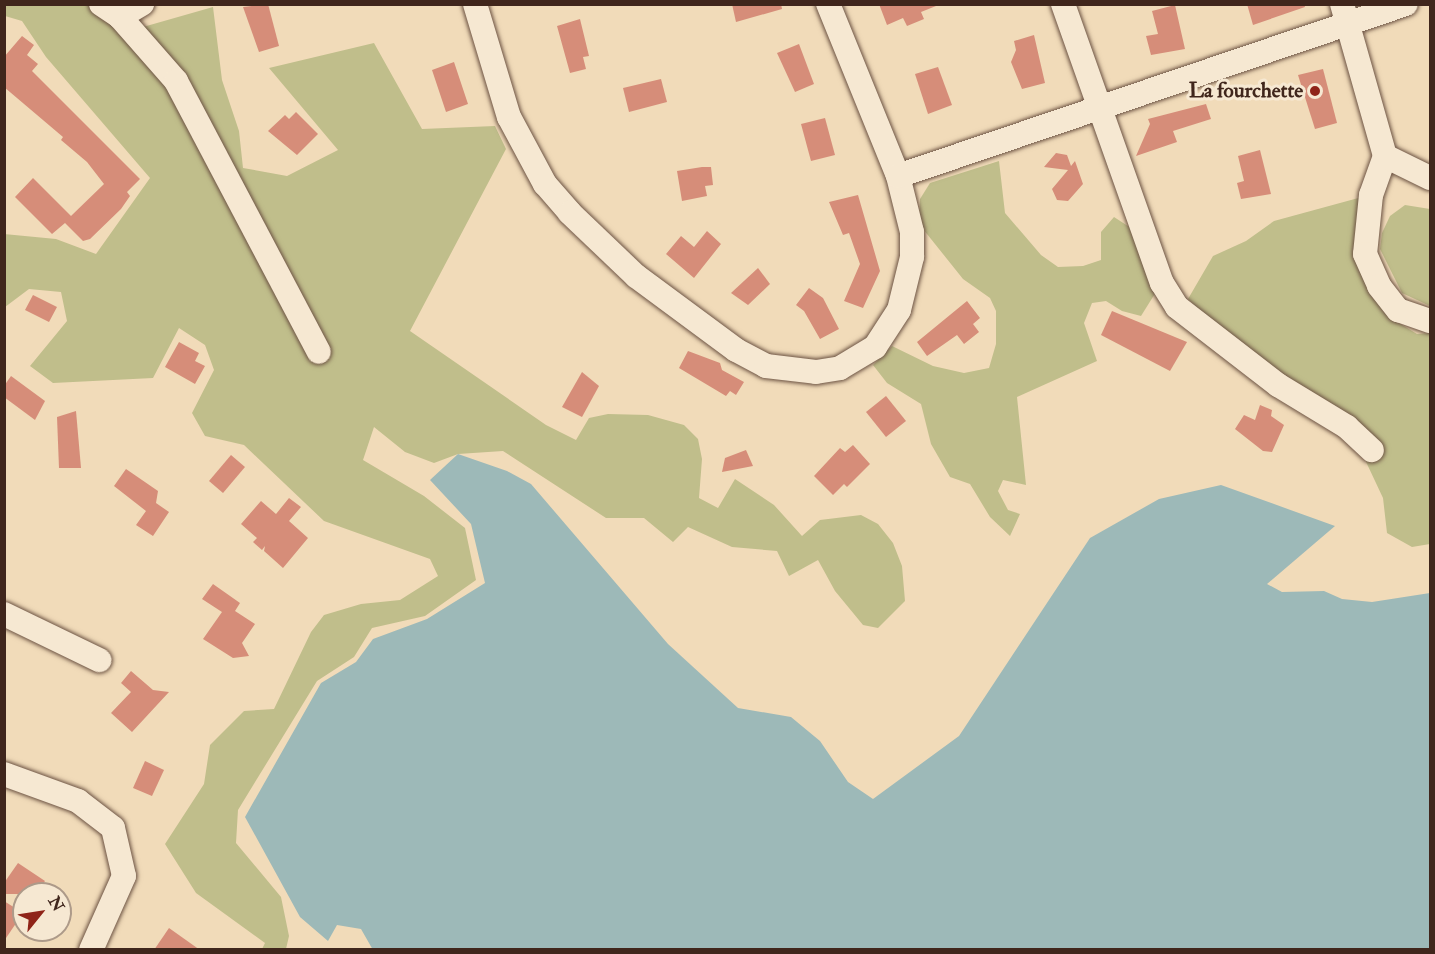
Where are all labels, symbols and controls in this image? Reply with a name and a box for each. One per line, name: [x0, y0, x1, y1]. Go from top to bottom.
place label: La fourchette: [1189, 78, 1303, 104]
marker: La fourchette: [1308, 84, 1322, 98]
north arrow: [12, 882, 72, 942]
text: N: [44, 893, 68, 915]

